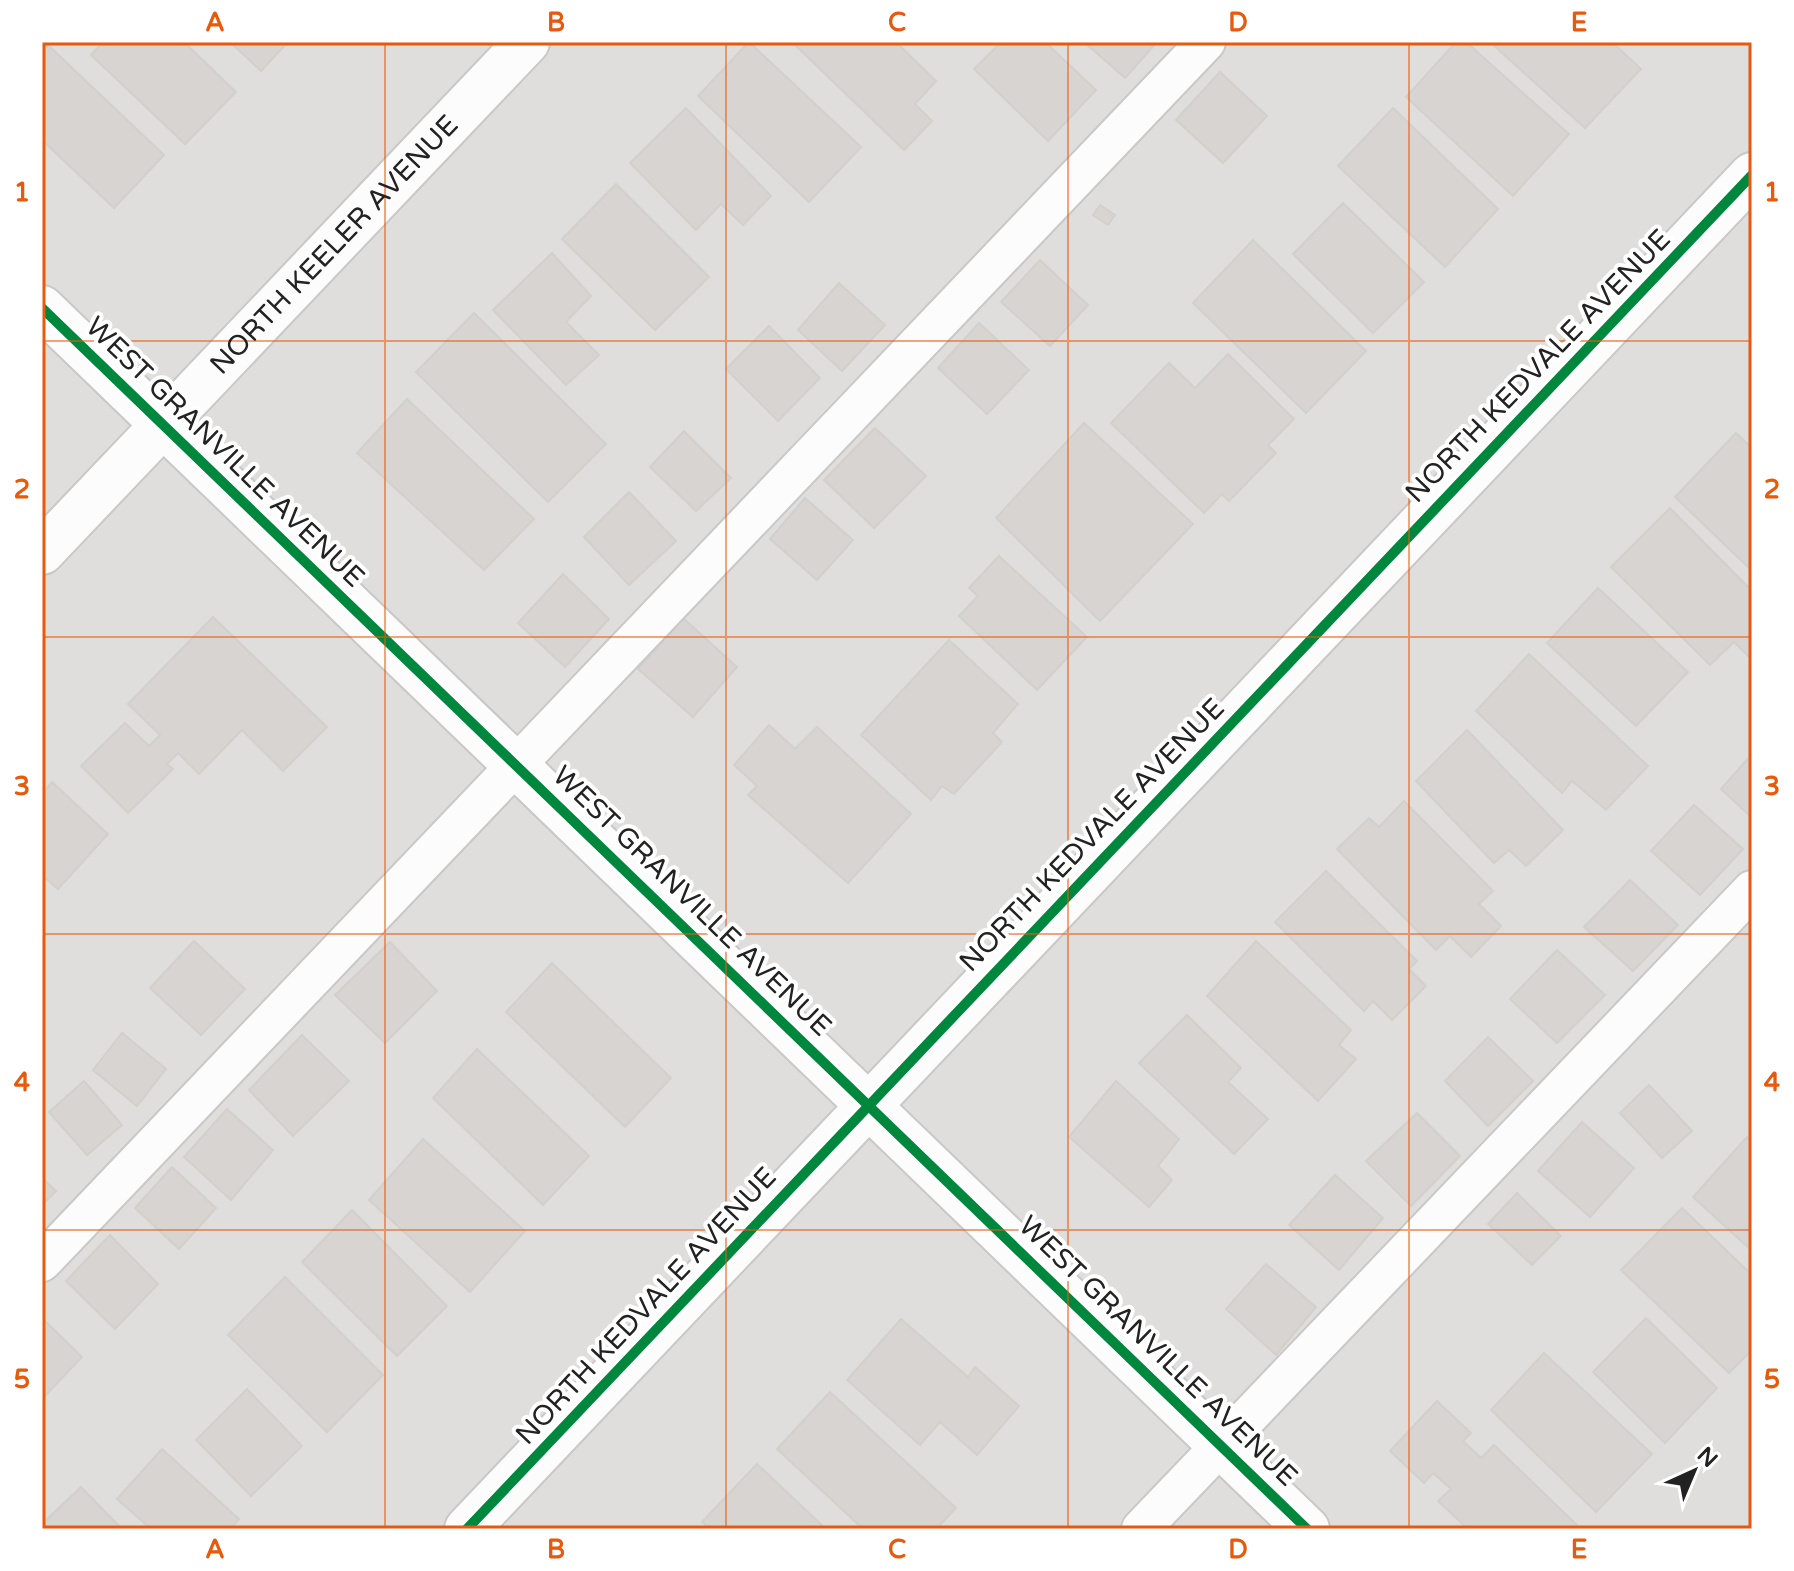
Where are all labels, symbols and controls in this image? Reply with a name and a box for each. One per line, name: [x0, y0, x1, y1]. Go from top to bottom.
text: A: [205, 7, 225, 38]
text: B: [547, 7, 565, 38]
text: C: [888, 7, 906, 38]
text: D: [1228, 7, 1248, 38]
text: E: [1571, 7, 1587, 38]
street label: NORTH KEELER AVENUE: [203, 108, 465, 381]
text: 1: [14, 177, 30, 208]
text: 1: [1764, 177, 1780, 208]
street label: NORTH KEDVALE AVENUE: [1398, 222, 1678, 510]
street label: WEST GRANVILLE AVENUE: [78, 310, 372, 594]
text: 2: [14, 474, 30, 505]
text: 2: [1764, 474, 1780, 505]
street label: NORTH KEDVALE AVENUE: [952, 691, 1232, 979]
street label: WEST GRANVILLE AVENUE: [545, 759, 839, 1043]
text: 3: [14, 771, 30, 802]
text: 3: [1764, 771, 1780, 802]
text: 4: [14, 1067, 30, 1098]
text: 4: [1764, 1067, 1780, 1098]
street label: NORTH KEDVALE AVENUE: [508, 1160, 784, 1452]
street label: WEST GRANVILLE AVENUE: [1011, 1209, 1305, 1493]
text: 5: [14, 1364, 30, 1395]
text: 5: [1764, 1364, 1780, 1395]
north arrow: [1654, 1431, 1734, 1511]
text: N: [1692, 1442, 1723, 1473]
text: A: [205, 1534, 225, 1565]
text: B: [547, 1534, 565, 1565]
text: C: [888, 1534, 906, 1565]
text: D: [1228, 1534, 1248, 1565]
text: E: [1571, 1534, 1587, 1565]

